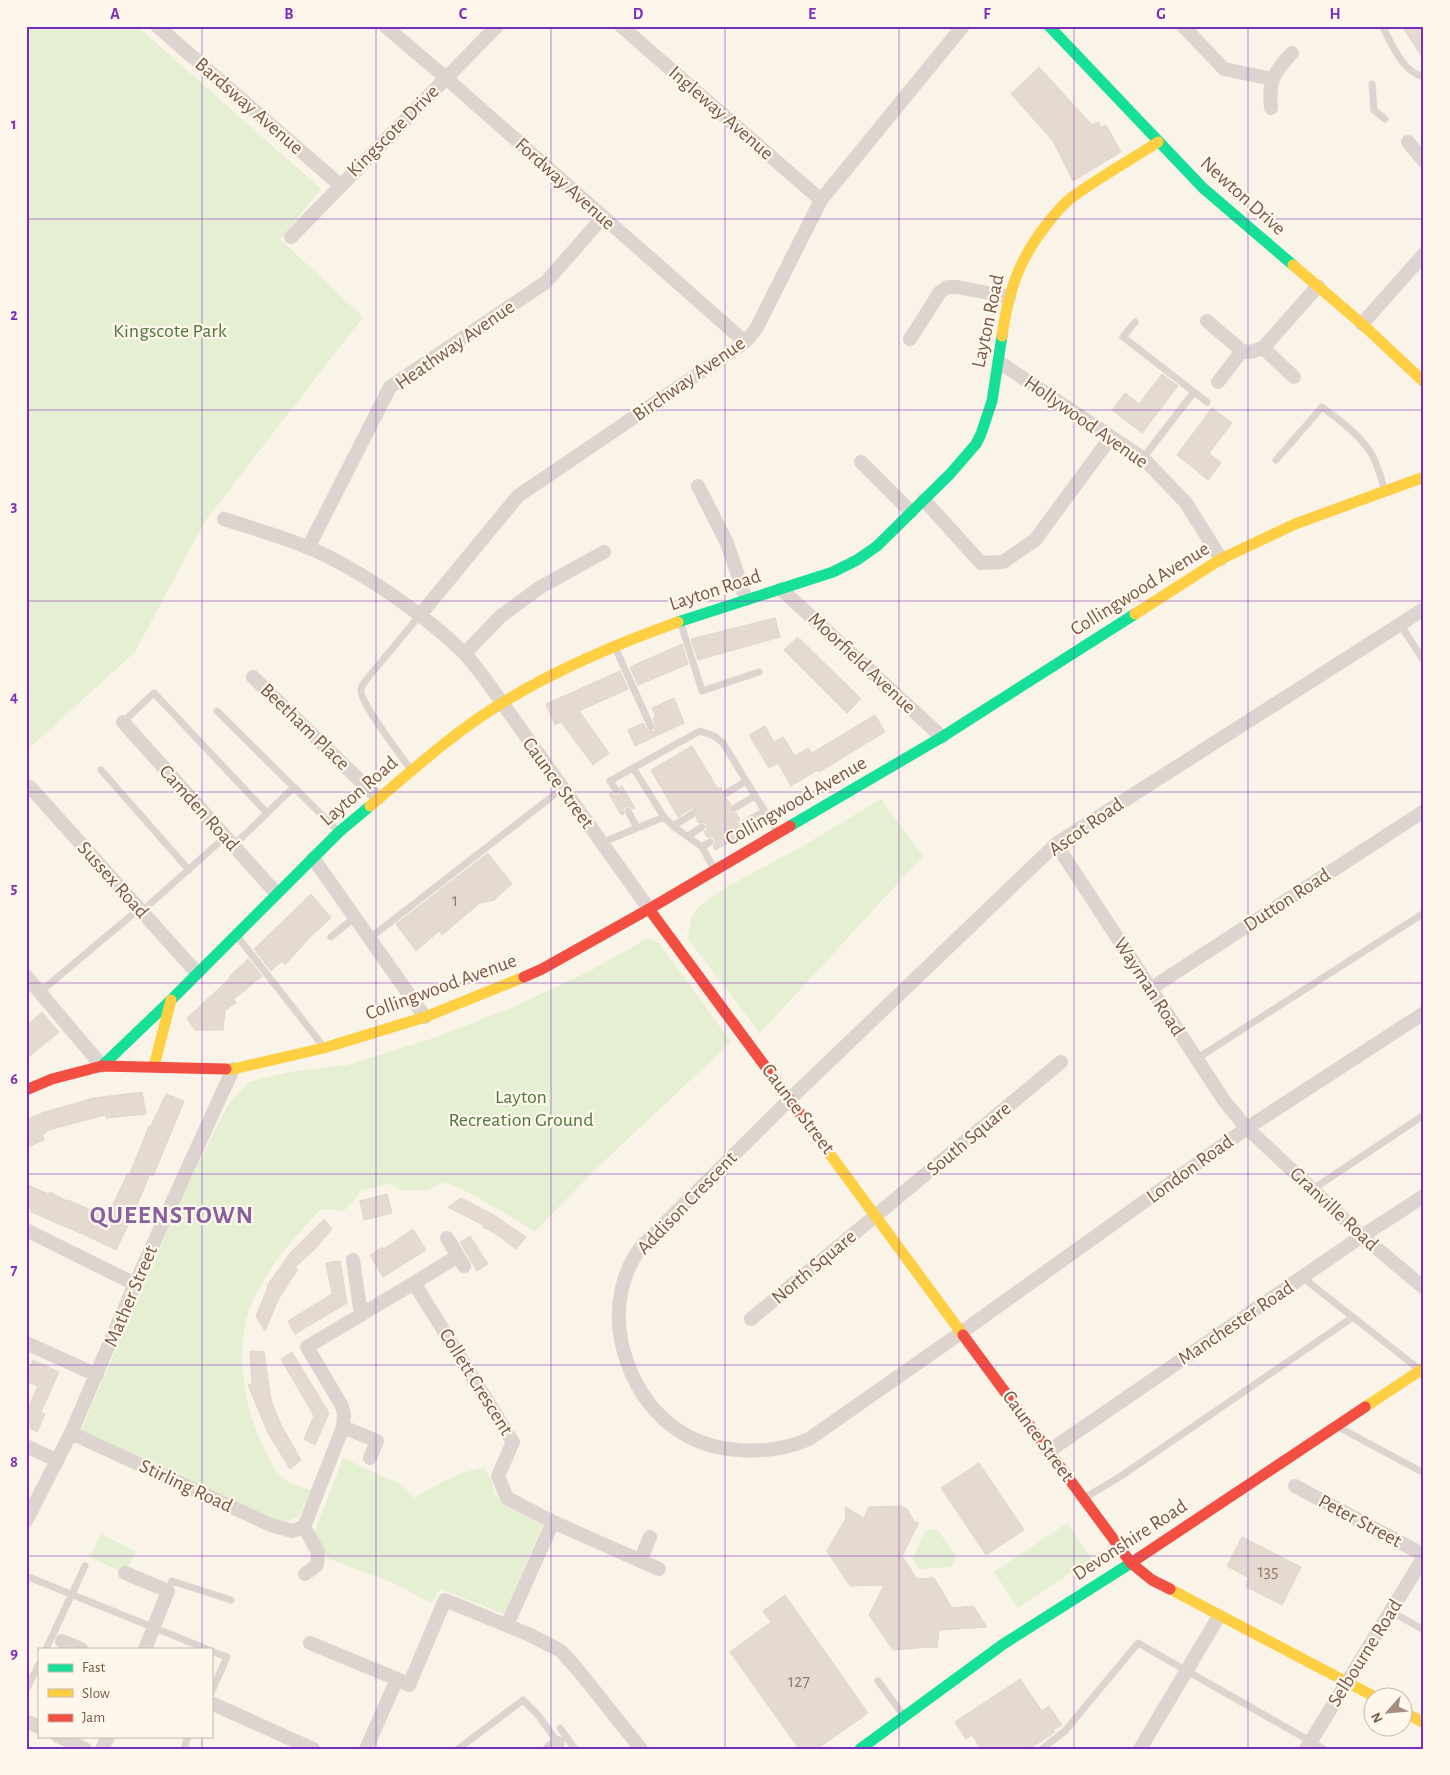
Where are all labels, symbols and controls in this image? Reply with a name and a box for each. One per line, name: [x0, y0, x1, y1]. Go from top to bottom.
text: A: [110, 6, 120, 22]
text: B: [284, 6, 294, 22]
text: C: [459, 6, 468, 22]
text: D: [633, 6, 644, 22]
text: E: [808, 6, 816, 22]
text: F: [983, 6, 991, 22]
text: G: [1156, 6, 1166, 22]
text: H: [1329, 6, 1341, 22]
street label: Bardsway Avenue: [191, 54, 307, 158]
street label: Ingleway Avenue: [665, 62, 777, 164]
street label: Kingscote Drive: [343, 81, 443, 181]
text: 1: [11, 116, 17, 132]
street label: Fordway Avenue: [511, 134, 619, 234]
street label: Newton Drive: [1197, 153, 1289, 239]
street label: Layton Road: [968, 272, 1008, 370]
street label: Heathway Avenue: [392, 297, 518, 393]
text: 2: [10, 307, 18, 323]
park label: Kingscote Park: [113, 321, 227, 341]
street label: Birchway Avenue: [629, 333, 749, 425]
street label: Hollywood Avenue: [1020, 372, 1152, 472]
text: 3: [11, 498, 18, 514]
street label: Collingwood Avenue: [1067, 538, 1213, 640]
street label: Layton Road: [667, 566, 763, 614]
street label: Moorfield Avenue: [805, 608, 919, 718]
street label: Beetham Place: [256, 680, 354, 774]
text: 4: [10, 689, 18, 705]
street label: Caunce Street: [518, 734, 598, 833]
street label: Layton Road: [317, 752, 401, 830]
street label: Collingwood Avenue: [722, 752, 870, 850]
street label: Camden Road: [155, 761, 243, 855]
street label: Ascot Road: [1045, 794, 1127, 860]
street label: Sussex Road: [74, 838, 152, 922]
street label: Dutton Road: [1240, 865, 1334, 935]
text: 5: [11, 880, 18, 896]
house number: 1: [452, 892, 458, 910]
street label: Wayman Road: [1110, 934, 1188, 1040]
street label: Collingwood Avenue: [363, 950, 519, 1024]
street label: Caunce Street: [758, 1060, 839, 1158]
text: 6: [10, 1071, 18, 1087]
park label: Layton Recreation Ground: [448, 1087, 594, 1130]
street label: South Square: [923, 1098, 1015, 1180]
street label: London Road: [1143, 1131, 1237, 1207]
street label: Addison Crescent: [633, 1147, 741, 1258]
street label: Granville Road: [1286, 1163, 1382, 1255]
district label: QUEENSTOWN: [90, 1203, 254, 1228]
street label: North Square: [768, 1226, 860, 1308]
street label: Mather Street: [101, 1242, 161, 1349]
text: 7: [11, 1262, 18, 1278]
street label: Manchester Road: [1175, 1277, 1297, 1369]
street label: Collett Crescent: [435, 1325, 517, 1439]
street label: Caunce Street: [998, 1387, 1078, 1486]
text: 8: [10, 1454, 18, 1470]
street label: Stirling Road: [136, 1456, 236, 1516]
street label: Peter Street: [1315, 1491, 1405, 1551]
street label: Devonshire Road: [1069, 1496, 1191, 1584]
house number: 135: [1257, 1563, 1279, 1581]
street label: Selbourne Road: [1324, 1596, 1406, 1710]
text: 9: [10, 1645, 18, 1661]
legend: [38, 1648, 212, 1738]
text: Fast: [82, 1660, 106, 1675]
house number: 127: [788, 1673, 810, 1691]
text: Slow: [82, 1686, 110, 1701]
north arrow: [1362, 1688, 1412, 1738]
text: Jam: [82, 1710, 105, 1725]
text: N: [1369, 1710, 1386, 1725]

